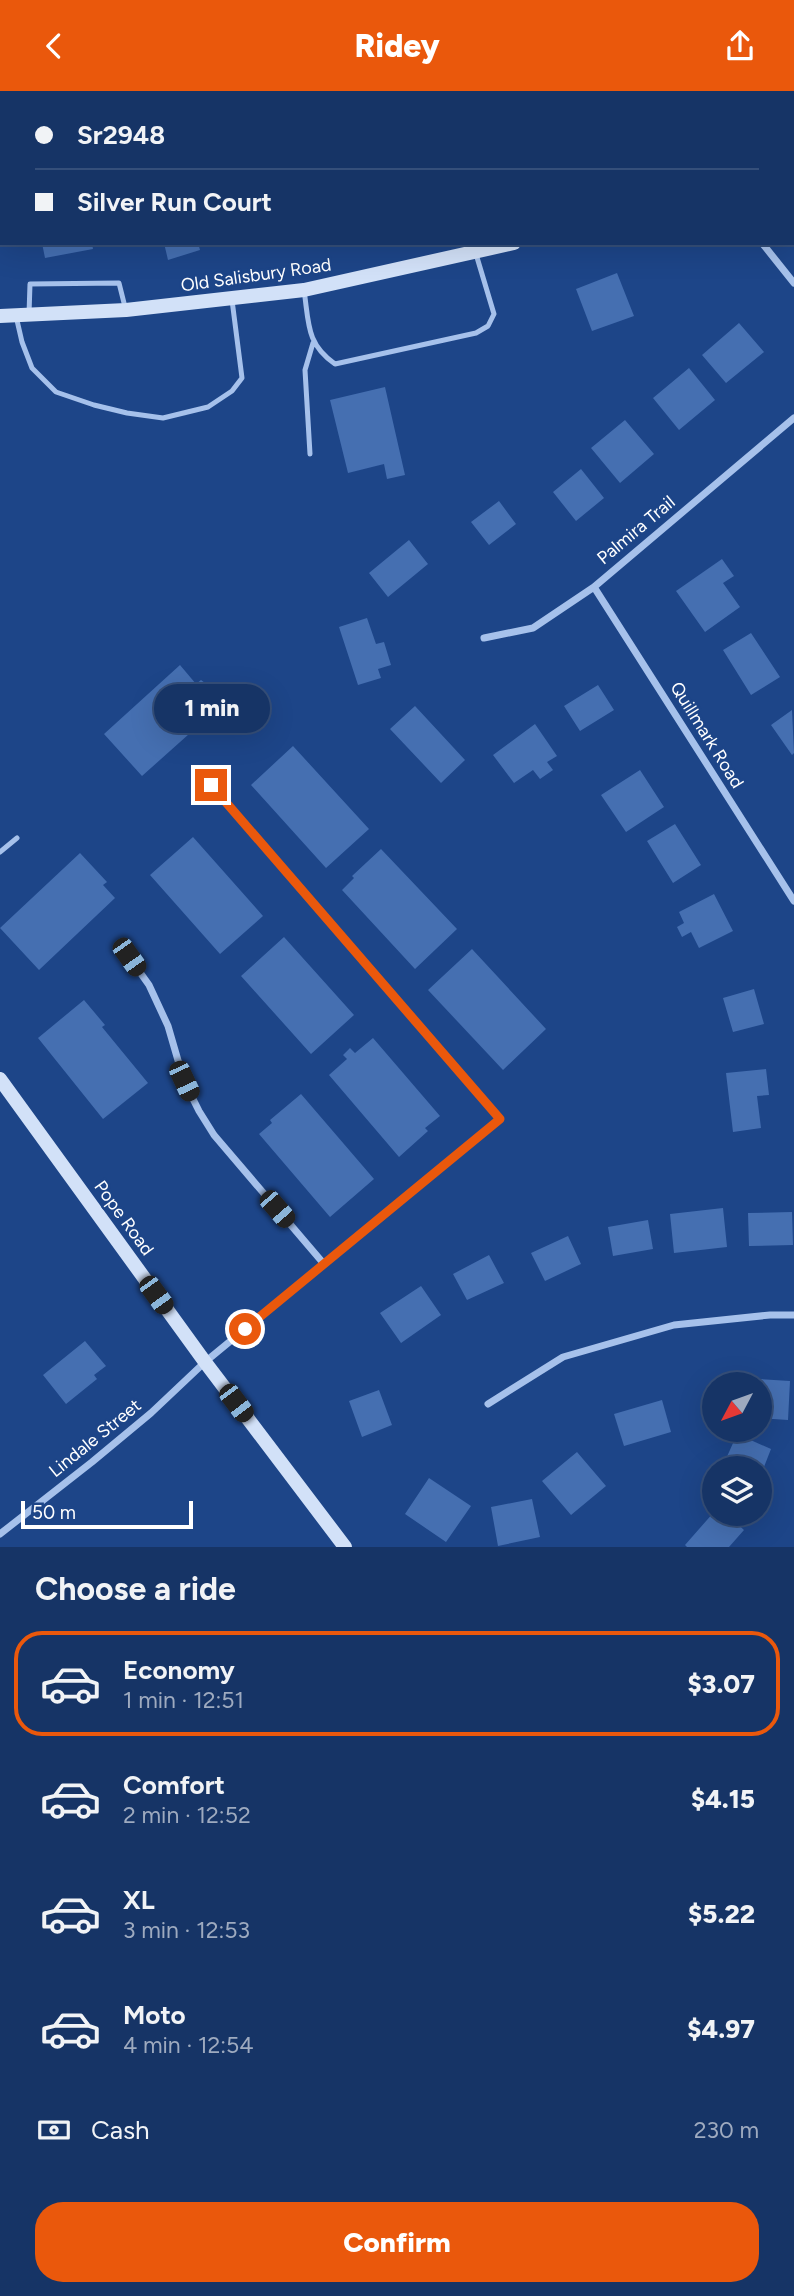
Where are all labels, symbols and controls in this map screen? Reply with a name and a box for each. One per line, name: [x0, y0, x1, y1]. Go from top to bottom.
icon: back: [35, 27, 73, 65]
text: Ridey: [354, 27, 440, 65]
icon: share: [721, 27, 759, 65]
text: Sr2948: [77, 119, 165, 151]
text: Silver Run Court: [77, 186, 272, 218]
street label: Old Salisbury Road: [179, 254, 333, 296]
street label: Palmira Trail: [593, 491, 679, 569]
street label: Quillmark Road: [666, 678, 748, 792]
callout: 1 min: [153, 683, 269, 733]
text: 1 min: [185, 694, 239, 722]
route end: [195, 769, 227, 801]
car: [109, 934, 150, 980]
car: [166, 1058, 203, 1104]
street label: Pope Road: [90, 1176, 158, 1260]
car: [256, 1186, 299, 1232]
car: [136, 1272, 177, 1318]
route start: [229, 1313, 261, 1345]
north arrow: [702, 1372, 772, 1442]
map controls: [702, 1372, 772, 1526]
car: [215, 1380, 258, 1426]
street label: Lindale Street: [45, 1394, 146, 1482]
button: layers: [702, 1456, 772, 1526]
scale bar: [21, 1498, 192, 1530]
text: 50 m: [32, 1501, 76, 1524]
text: Choose a ride: [35, 1570, 236, 1608]
icon: car: [39, 1652, 102, 1715]
text: Economy: [123, 1654, 235, 1686]
text: $3.07: [688, 1668, 755, 1700]
text: 1 min · 12:51: [123, 1686, 244, 1714]
icon: car: [39, 1767, 102, 1830]
text: Comfort: [123, 1769, 225, 1801]
text: $4.15: [691, 1783, 755, 1815]
text: 2 min · 12:52: [123, 1801, 251, 1829]
icon: car: [39, 1882, 102, 1945]
text: XL: [123, 1884, 155, 1916]
text: $5.22: [688, 1898, 755, 1930]
text: 3 min · 12:53: [123, 1916, 250, 1944]
icon: car: [39, 1997, 102, 2060]
text: Moto: [123, 1999, 186, 2031]
text: $4.97: [687, 2013, 755, 2045]
text: 4 min · 12:54: [123, 2031, 254, 2059]
icon: cash: [35, 2111, 73, 2149]
text: Cash: [91, 2114, 150, 2146]
text: 230 m: [694, 2116, 759, 2144]
button: Confirm: [35, 2202, 759, 2282]

